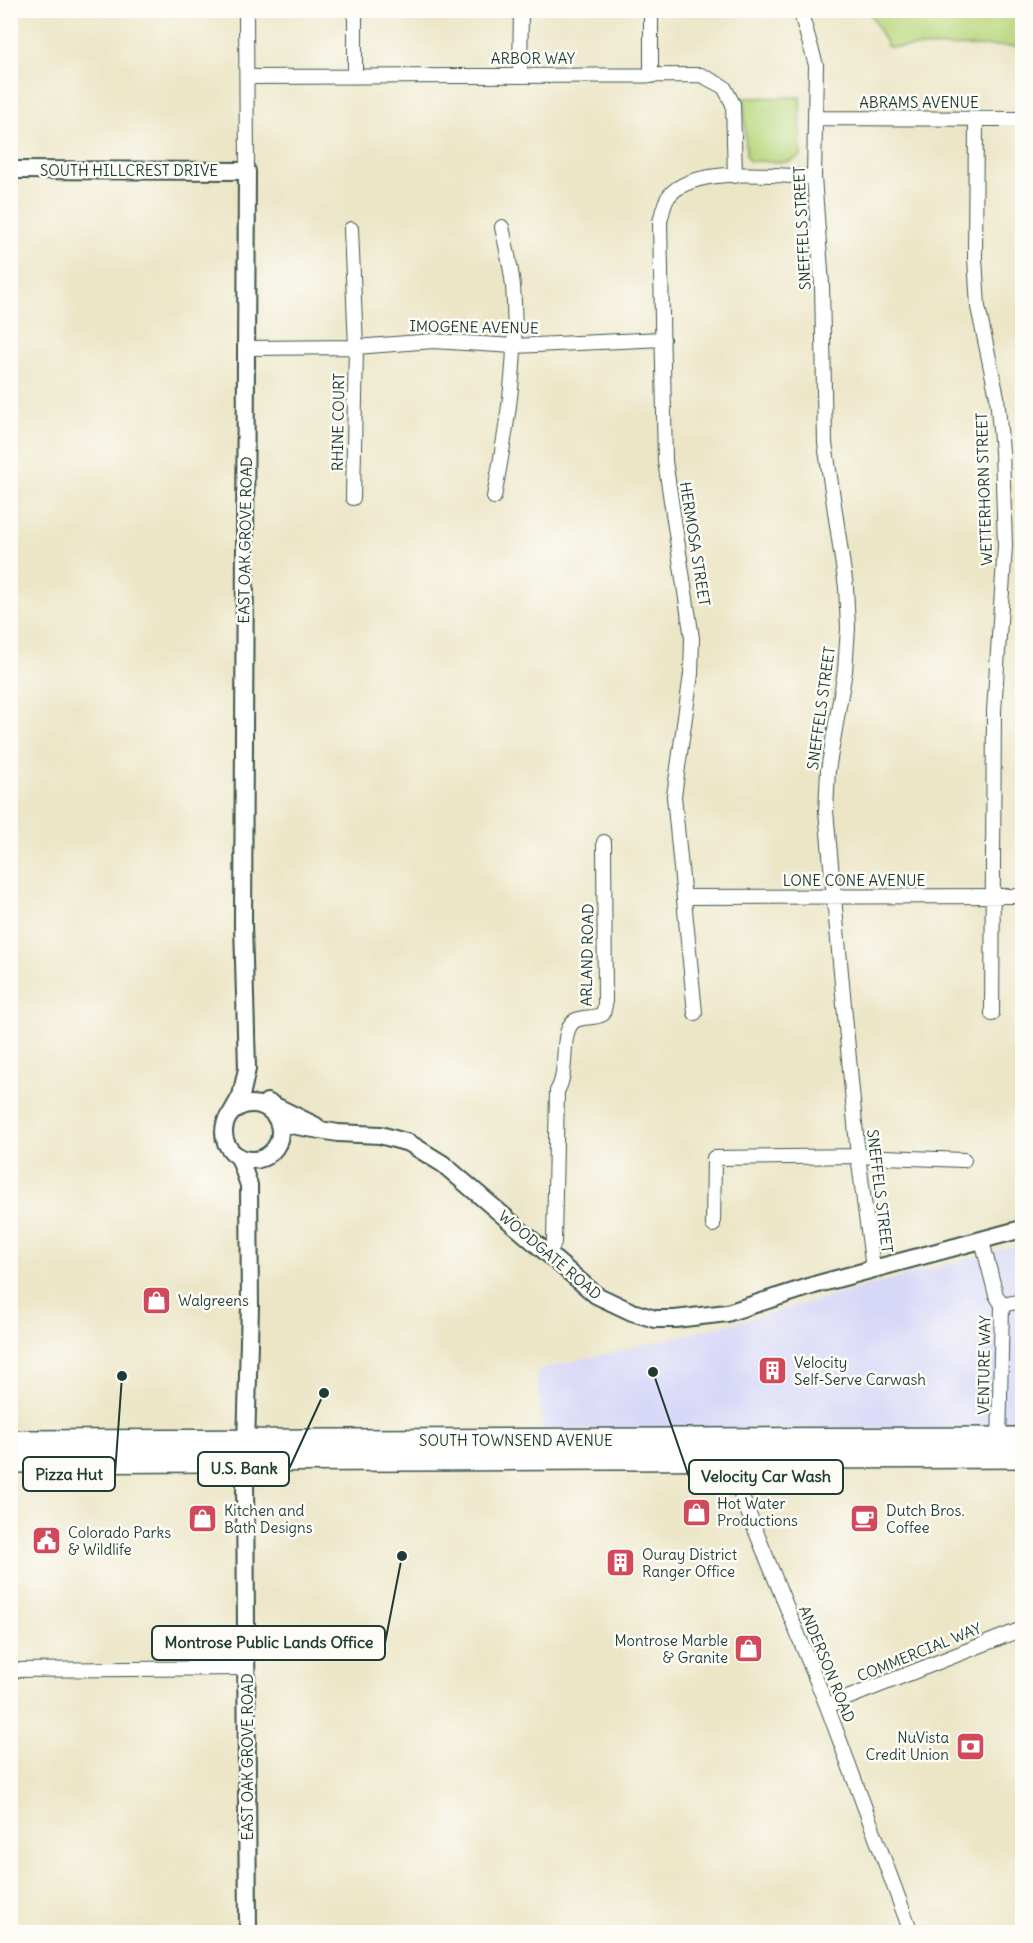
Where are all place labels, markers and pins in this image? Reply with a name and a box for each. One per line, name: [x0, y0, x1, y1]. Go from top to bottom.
shop icon: Walgreens: [141, 1284, 173, 1316]
place label: Walgreens: [178, 1291, 249, 1310]
place label: Velocity Self-Serve Carwash: [794, 1353, 926, 1389]
building icon: Velocity Self-Serve Carwash: [757, 1355, 789, 1387]
callout: U.S. Bank: [198, 1452, 289, 1486]
callout: Pizza Hut: [23, 1457, 115, 1491]
callout: Velocity Car Wash: [689, 1460, 843, 1494]
place label: Hot Water Productions: [717, 1494, 798, 1530]
shop icon: Hot Water Productions: [680, 1496, 712, 1528]
place label: Kitchen and Bath Designs: [224, 1501, 313, 1537]
place label: Dutch Bros. Coffee: [886, 1501, 964, 1537]
shop icon: Kitchen and Bath Designs: [187, 1503, 219, 1535]
cafe icon: Dutch Bros. Coffee: [849, 1503, 881, 1535]
place label: Colorado Parks & Wildlife: [68, 1523, 171, 1559]
public building icon: Colorado Parks & Wildlife: [31, 1525, 63, 1557]
place label: Ouray District Ranger Office: [642, 1545, 737, 1581]
building icon: Ouray District Ranger Office: [605, 1547, 637, 1579]
callout: Montrose Public Lands Office: [152, 1626, 385, 1660]
place label: Montrose Marble & Granite: [615, 1631, 728, 1667]
shop icon: Montrose Marble & Granite: [733, 1633, 765, 1665]
place label: NuVista Credit Union: [865, 1728, 949, 1764]
bank icon: NuVista Credit Union: [954, 1730, 986, 1762]

